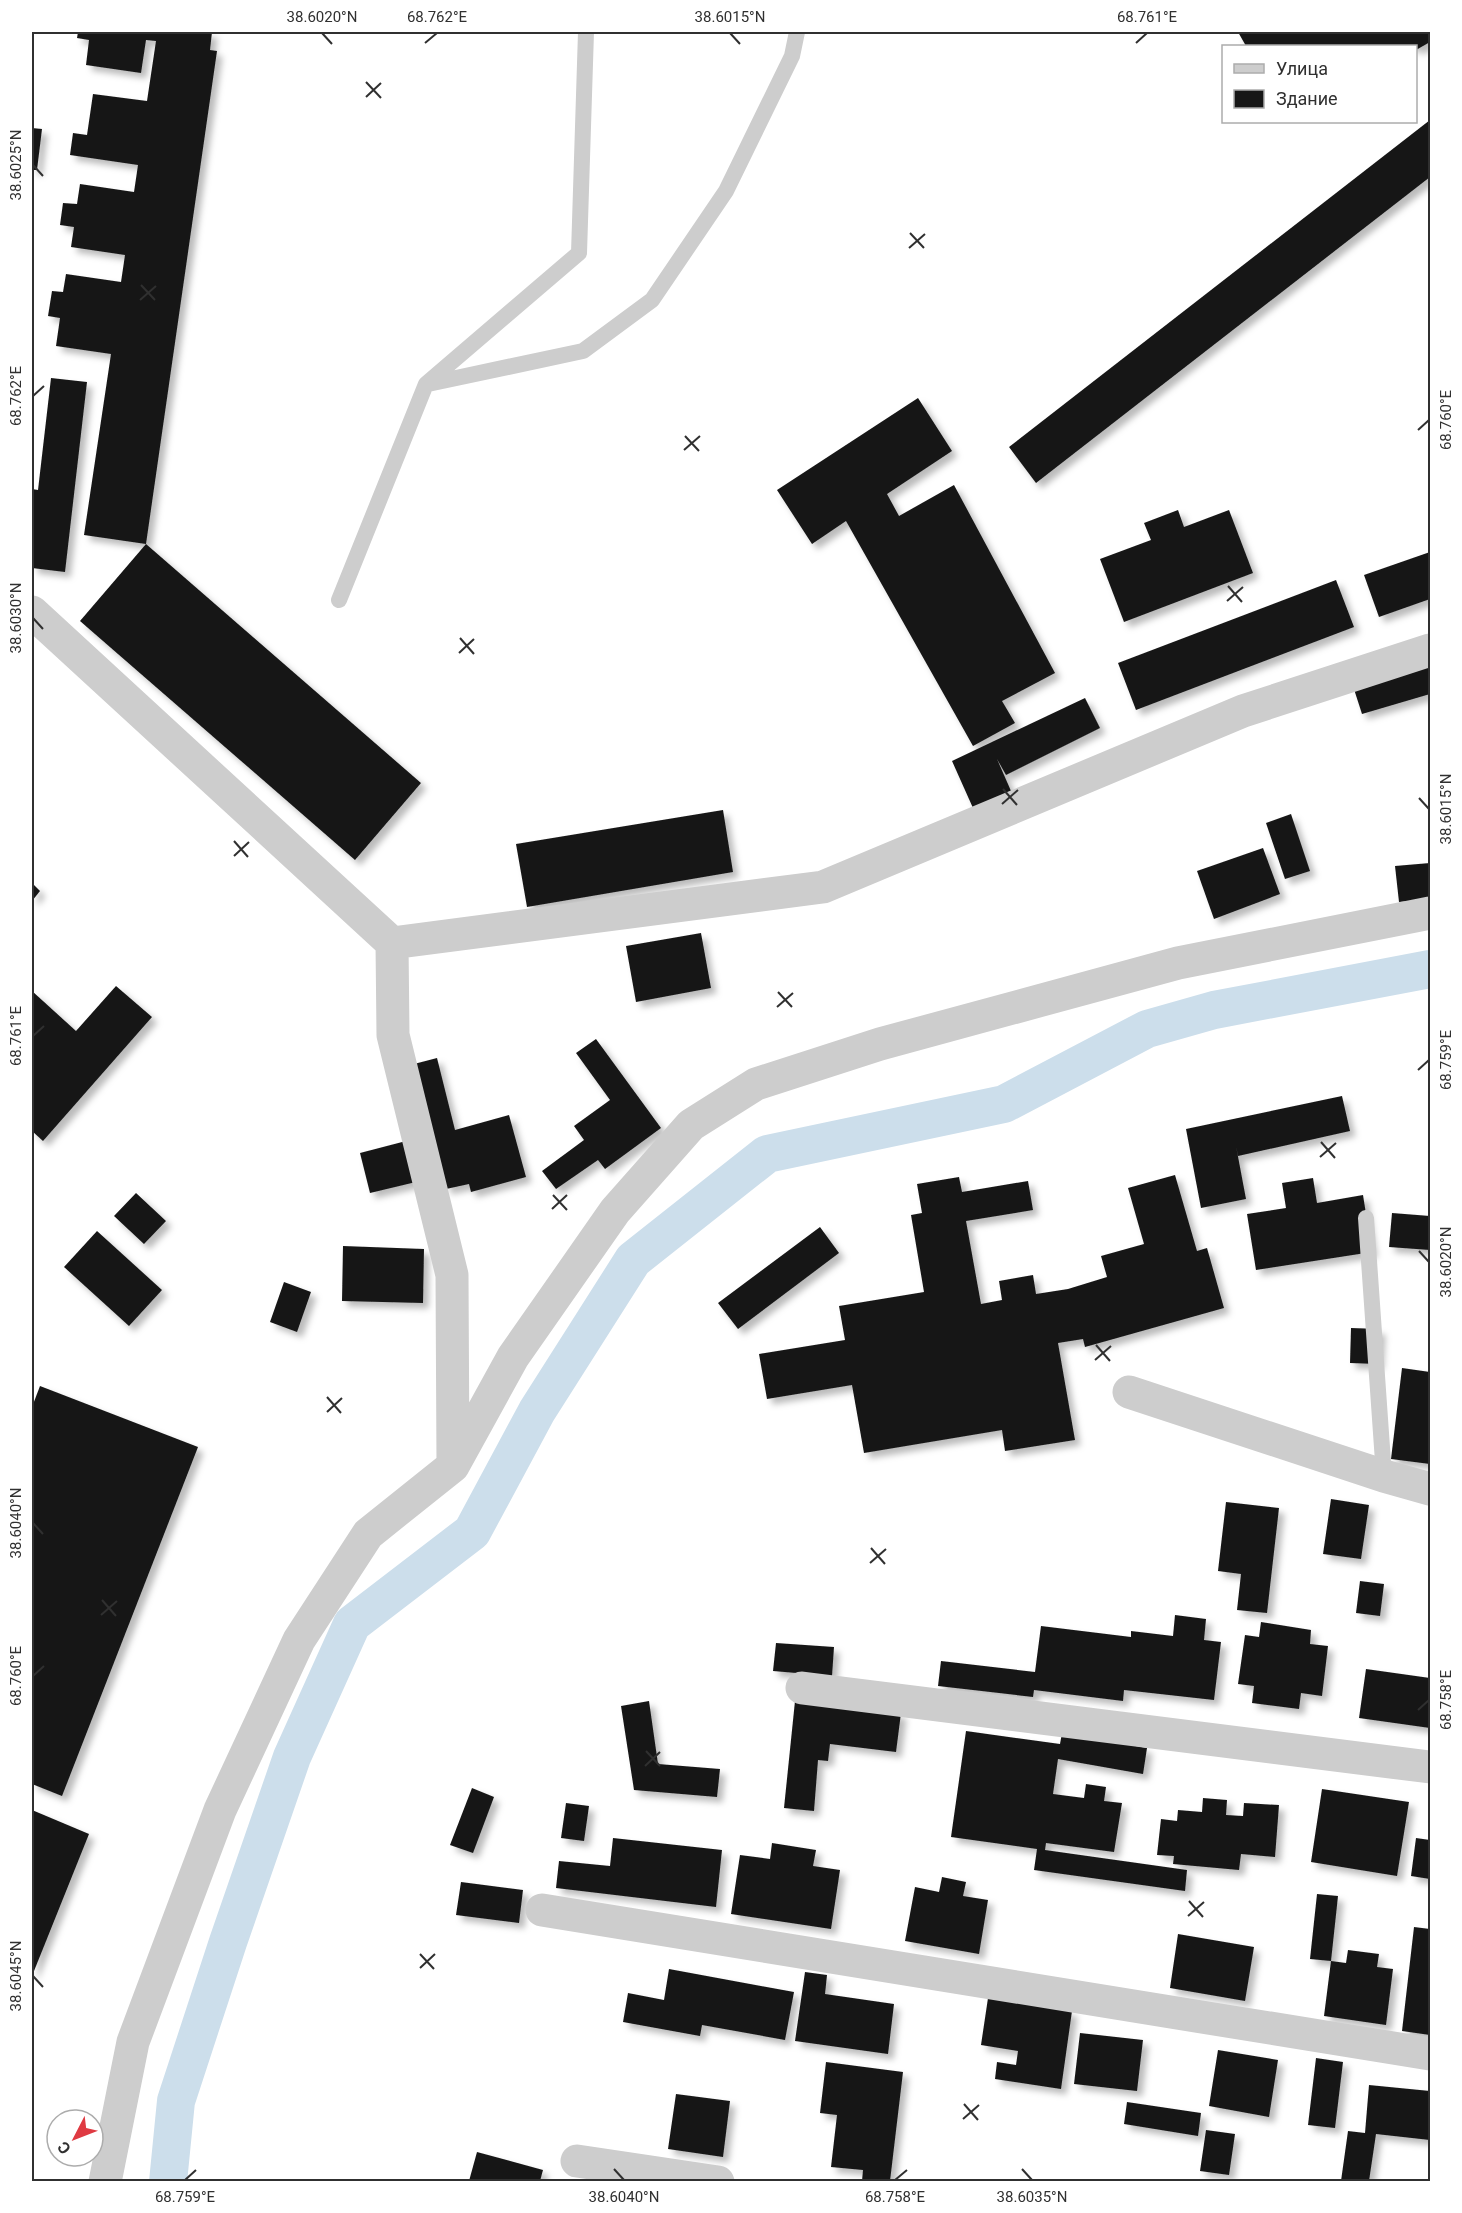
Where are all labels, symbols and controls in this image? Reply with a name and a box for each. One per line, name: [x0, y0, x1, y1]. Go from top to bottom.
text: 38.6020°N: [287, 8, 357, 26]
text: 68.762°E: [407, 8, 468, 26]
text: 38.6015°N: [695, 8, 765, 26]
text: 68.761°E: [1117, 8, 1178, 26]
legend: [1222, 45, 1417, 123]
text: Улица: [1276, 58, 1328, 79]
text: Здание: [1276, 88, 1338, 109]
text: 38.6025°N: [7, 130, 25, 200]
text: 68.762°E: [7, 365, 25, 426]
text: 68.760°E: [1437, 389, 1455, 450]
text: 38.6030°N: [7, 583, 25, 653]
text: 38.6015°N: [1437, 774, 1455, 844]
text: 68.761°E: [7, 1005, 25, 1066]
text: 68.759°E: [1437, 1029, 1455, 1090]
text: 38.6020°N: [1437, 1227, 1455, 1297]
text: 38.6040°N: [7, 1488, 25, 1558]
text: 68.760°E: [7, 1645, 25, 1706]
text: 68.758°E: [1437, 1669, 1455, 1730]
text: 38.6045°N: [7, 1941, 25, 2011]
north arrow: [45, 2108, 105, 2168]
text: С: [54, 2137, 75, 2158]
text: 68.759°E: [155, 2188, 216, 2206]
text: 38.6040°N: [589, 2188, 659, 2206]
text: 68.758°E: [865, 2188, 926, 2206]
text: 38.6035°N: [997, 2188, 1067, 2206]

